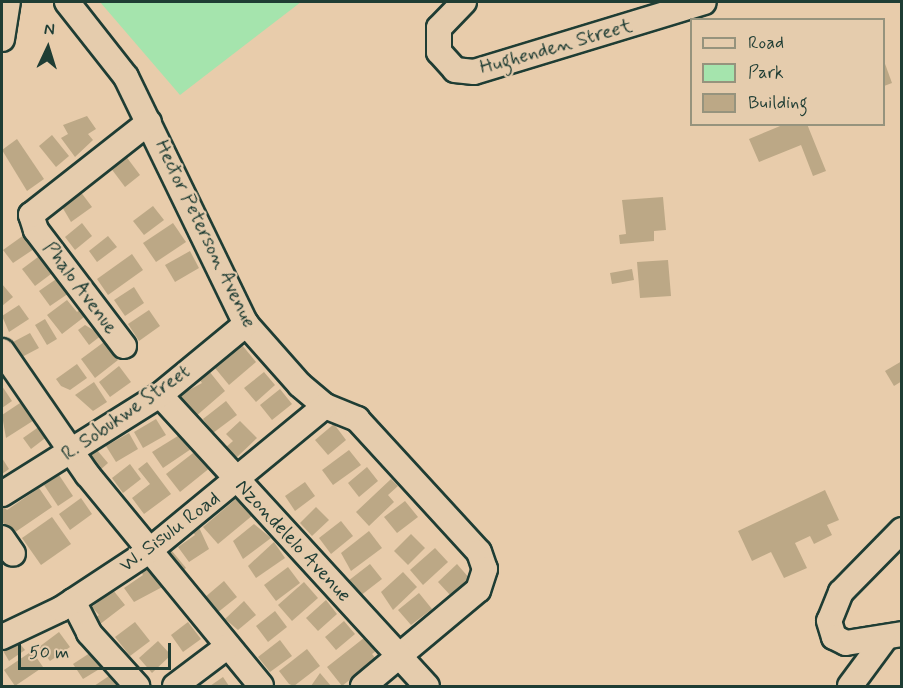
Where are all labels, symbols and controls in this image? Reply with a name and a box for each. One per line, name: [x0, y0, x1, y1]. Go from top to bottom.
street label: Hughenden Street: [477, 14, 635, 80]
north arrow: [18, 18, 78, 78]
legend: [690, 18, 885, 126]
text: N: [43, 19, 55, 40]
text: Road: [748, 31, 784, 55]
text: Park: [748, 61, 784, 85]
text: Building: [748, 91, 808, 115]
street label: Hector Peterson Avenue: [150, 138, 260, 330]
street label: Phalo Avenue: [36, 236, 124, 340]
street label: R. Sobukwe Street: [56, 359, 196, 467]
street label: Nzondelelo Avenue: [229, 474, 357, 608]
street label: W. Sisulu Road: [115, 486, 225, 578]
scale bar: [21, 631, 174, 669]
text: 50 m: [29, 641, 69, 665]

